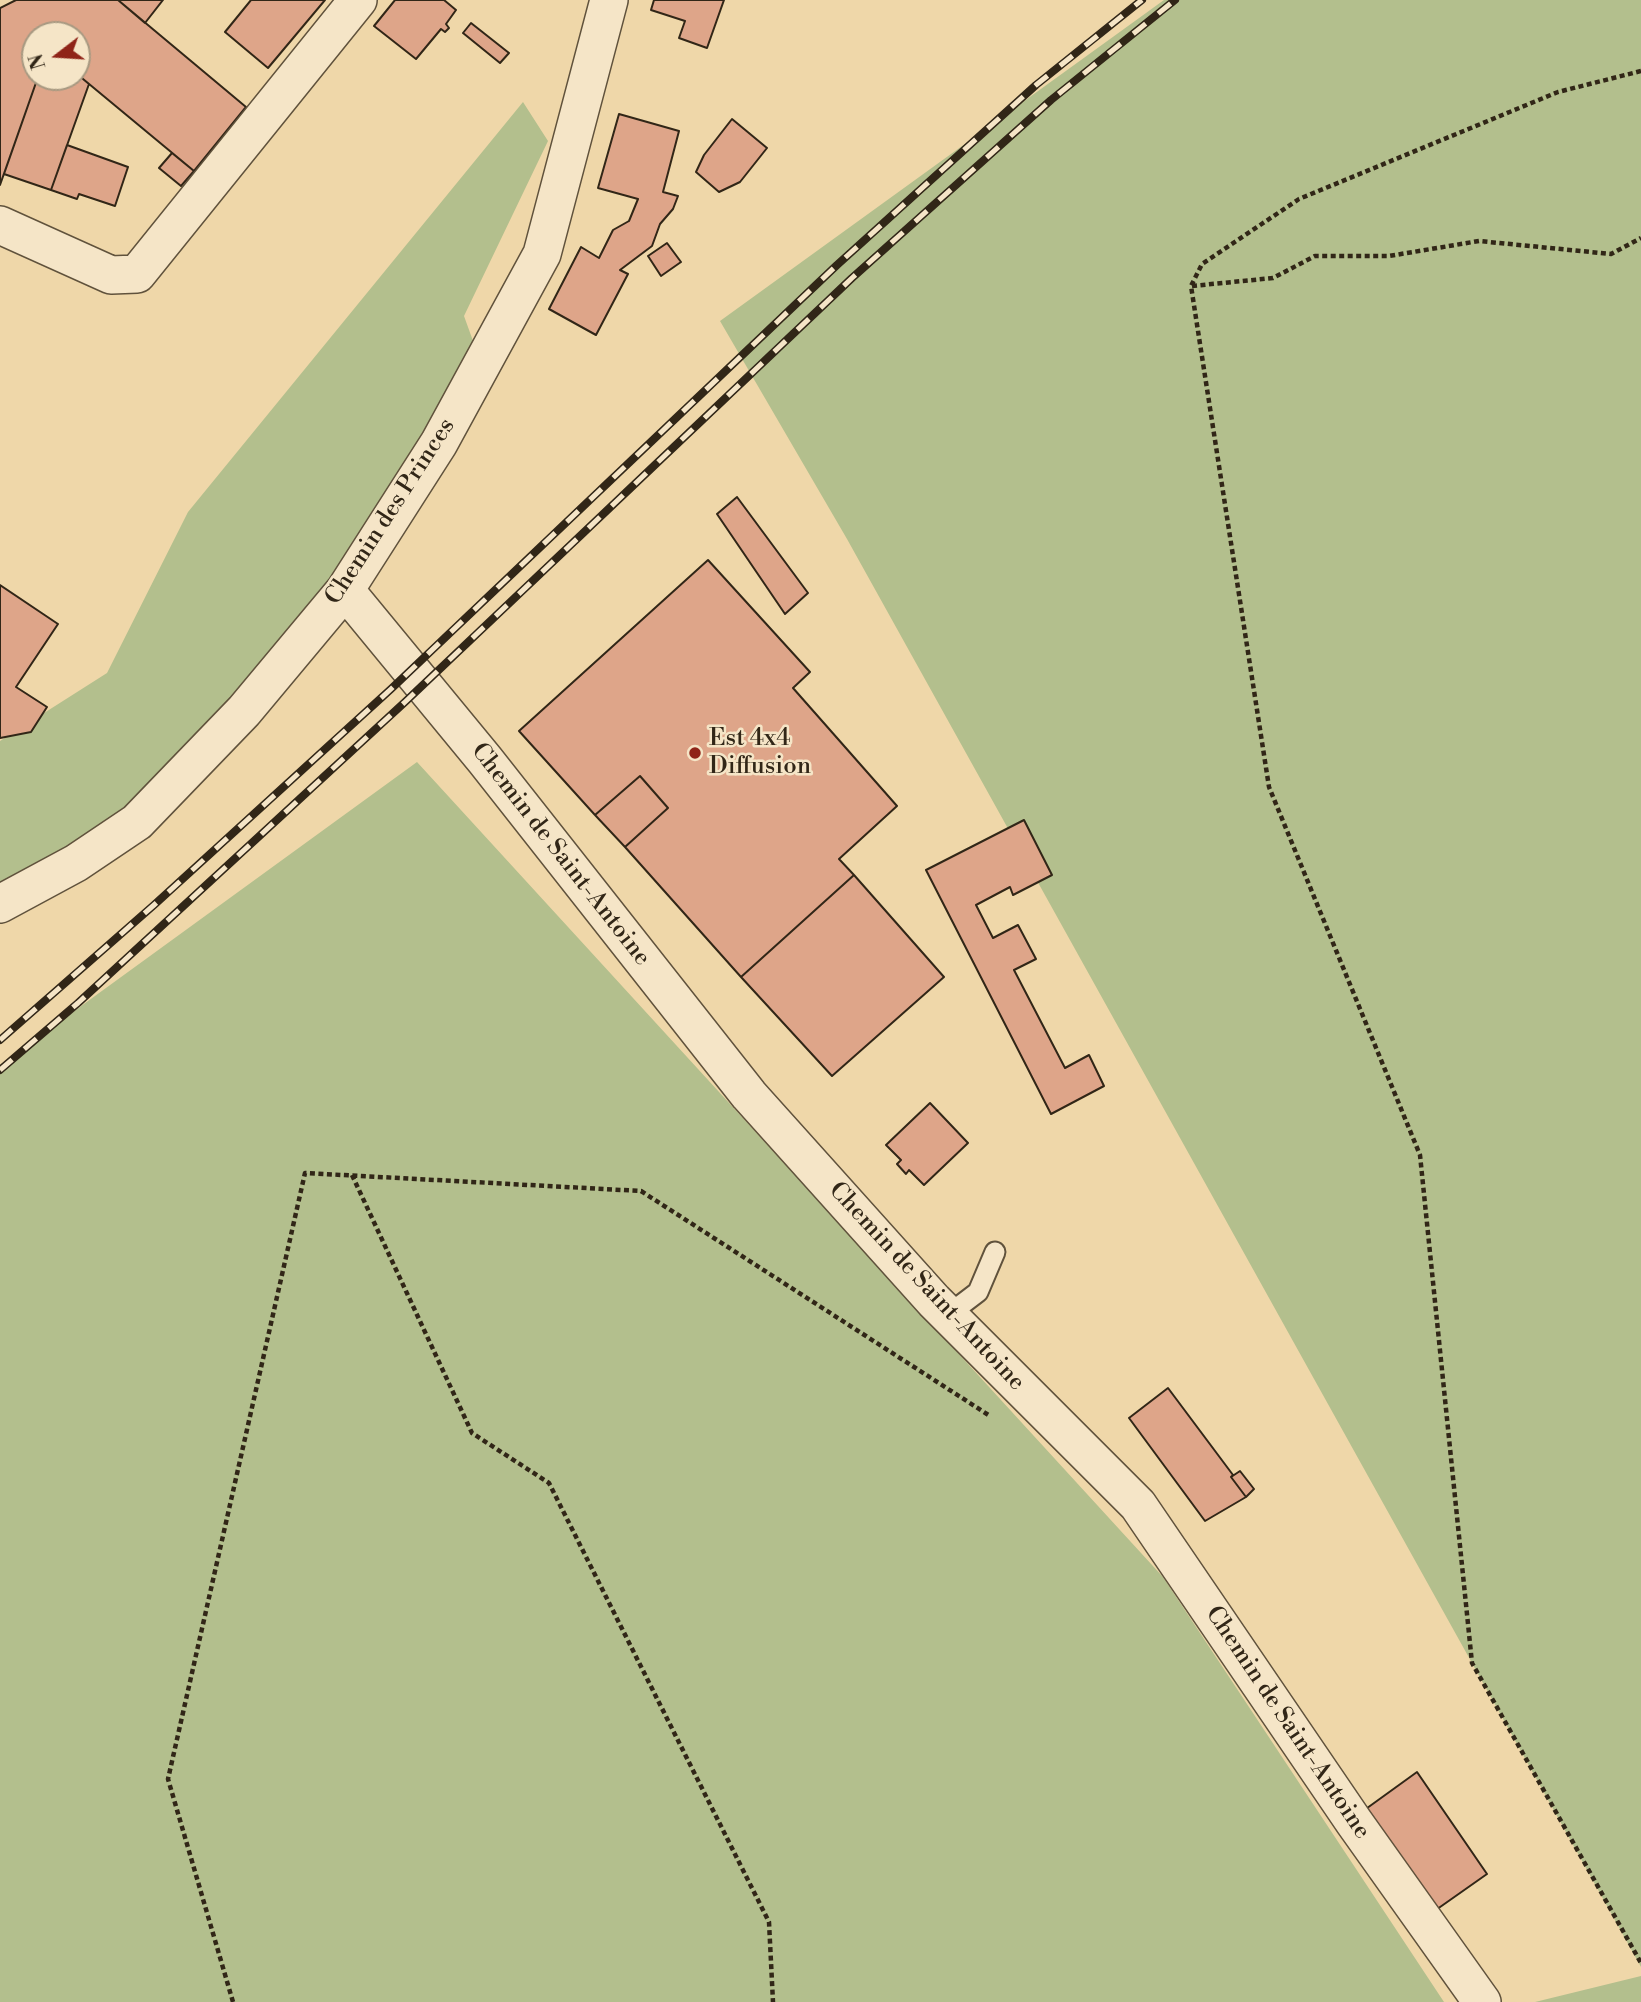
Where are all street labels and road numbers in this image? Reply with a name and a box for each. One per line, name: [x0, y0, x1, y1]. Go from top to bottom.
street label: Chemin des Princes: [320, 413, 462, 611]
street label: Chemin de Saint-Antoine: [464, 738, 656, 972]
street label: Chemin de Saint-Antoine: [822, 1177, 1030, 1397]
street label: Chemin de Saint-Antoine: [1198, 1601, 1376, 1845]

